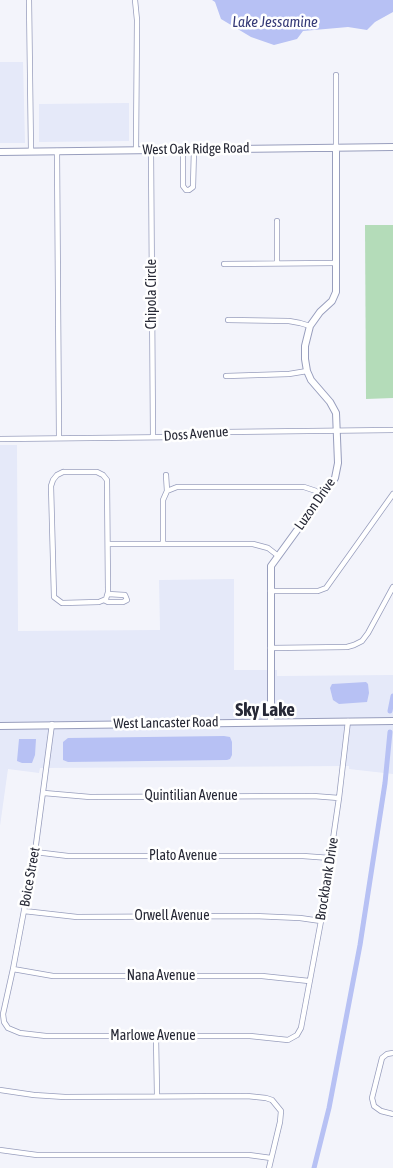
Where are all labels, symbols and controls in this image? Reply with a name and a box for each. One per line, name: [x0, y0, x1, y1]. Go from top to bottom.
water label: Lake Jessamine: [232, 13, 318, 31]
street label: West Oak Ridge Road: [142, 140, 250, 158]
street label: Chipola Circle: [144, 259, 160, 329]
street label: Doss Avenue: [163, 423, 229, 445]
street label: Luzon Drive: [291, 475, 339, 533]
district label: Sky Lake: [235, 699, 295, 721]
street label: West Lancaster Road: [113, 714, 219, 732]
street label: Quintilian Avenue: [144, 788, 238, 804]
street label: Brockbank Drive: [312, 836, 342, 922]
street label: Boice Street: [16, 846, 44, 908]
street label: Plato Avenue: [149, 848, 217, 864]
street label: Orwell Avenue: [135, 908, 209, 924]
street label: Nana Avenue: [127, 968, 195, 984]
street label: Marlowe Avenue: [110, 1028, 196, 1044]

